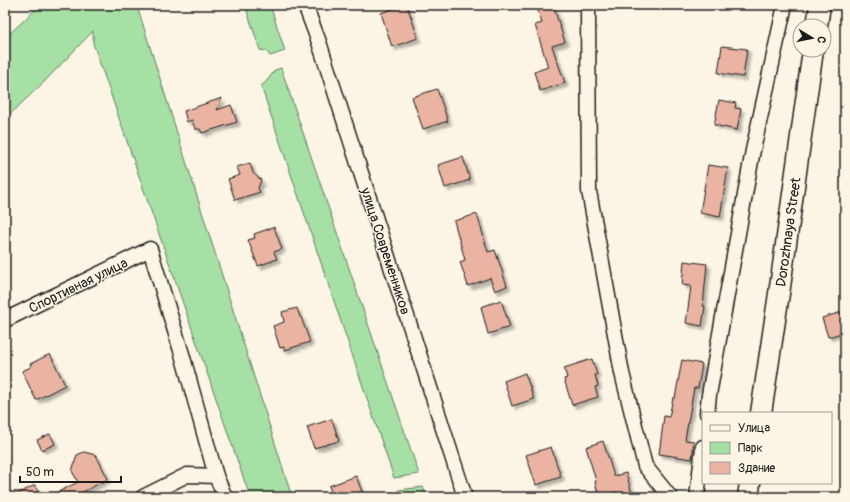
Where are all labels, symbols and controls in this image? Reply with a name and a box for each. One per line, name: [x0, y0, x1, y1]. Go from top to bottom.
north arrow: [792, 18, 832, 58]
text: С: [814, 35, 828, 44]
street label: Dorozhnaya Street: [772, 176, 805, 288]
street label: улица Современников: [357, 185, 414, 317]
street label: Спортивная улица: [26, 254, 130, 317]
legend: [702, 412, 832, 484]
text: Улица: [738, 421, 770, 436]
text: Парк: [738, 441, 763, 456]
scale bar: [20, 458, 121, 484]
text: Здание: [738, 461, 775, 476]
text: 50 m: [26, 465, 54, 480]

